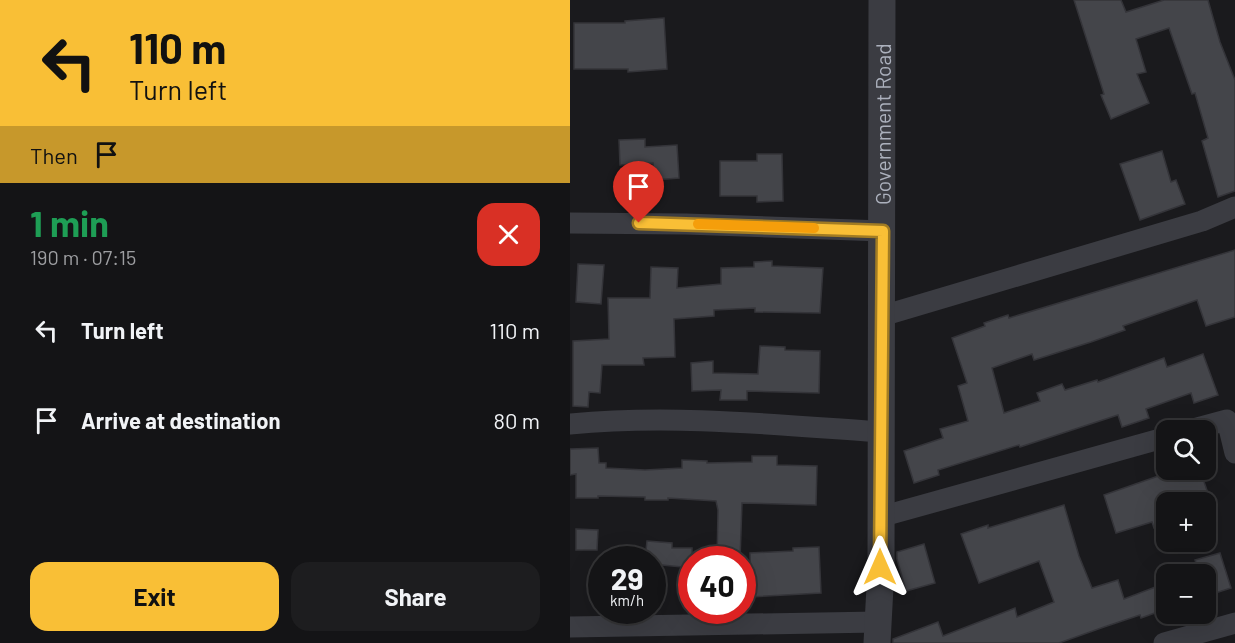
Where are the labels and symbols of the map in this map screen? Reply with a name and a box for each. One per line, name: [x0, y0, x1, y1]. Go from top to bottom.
street label: Government Road: [869, 43, 894, 205]
pin: [613, 161, 664, 223]
position arrow: [848, 535, 912, 599]
speed limit sign: 40: [678, 546, 756, 624]

